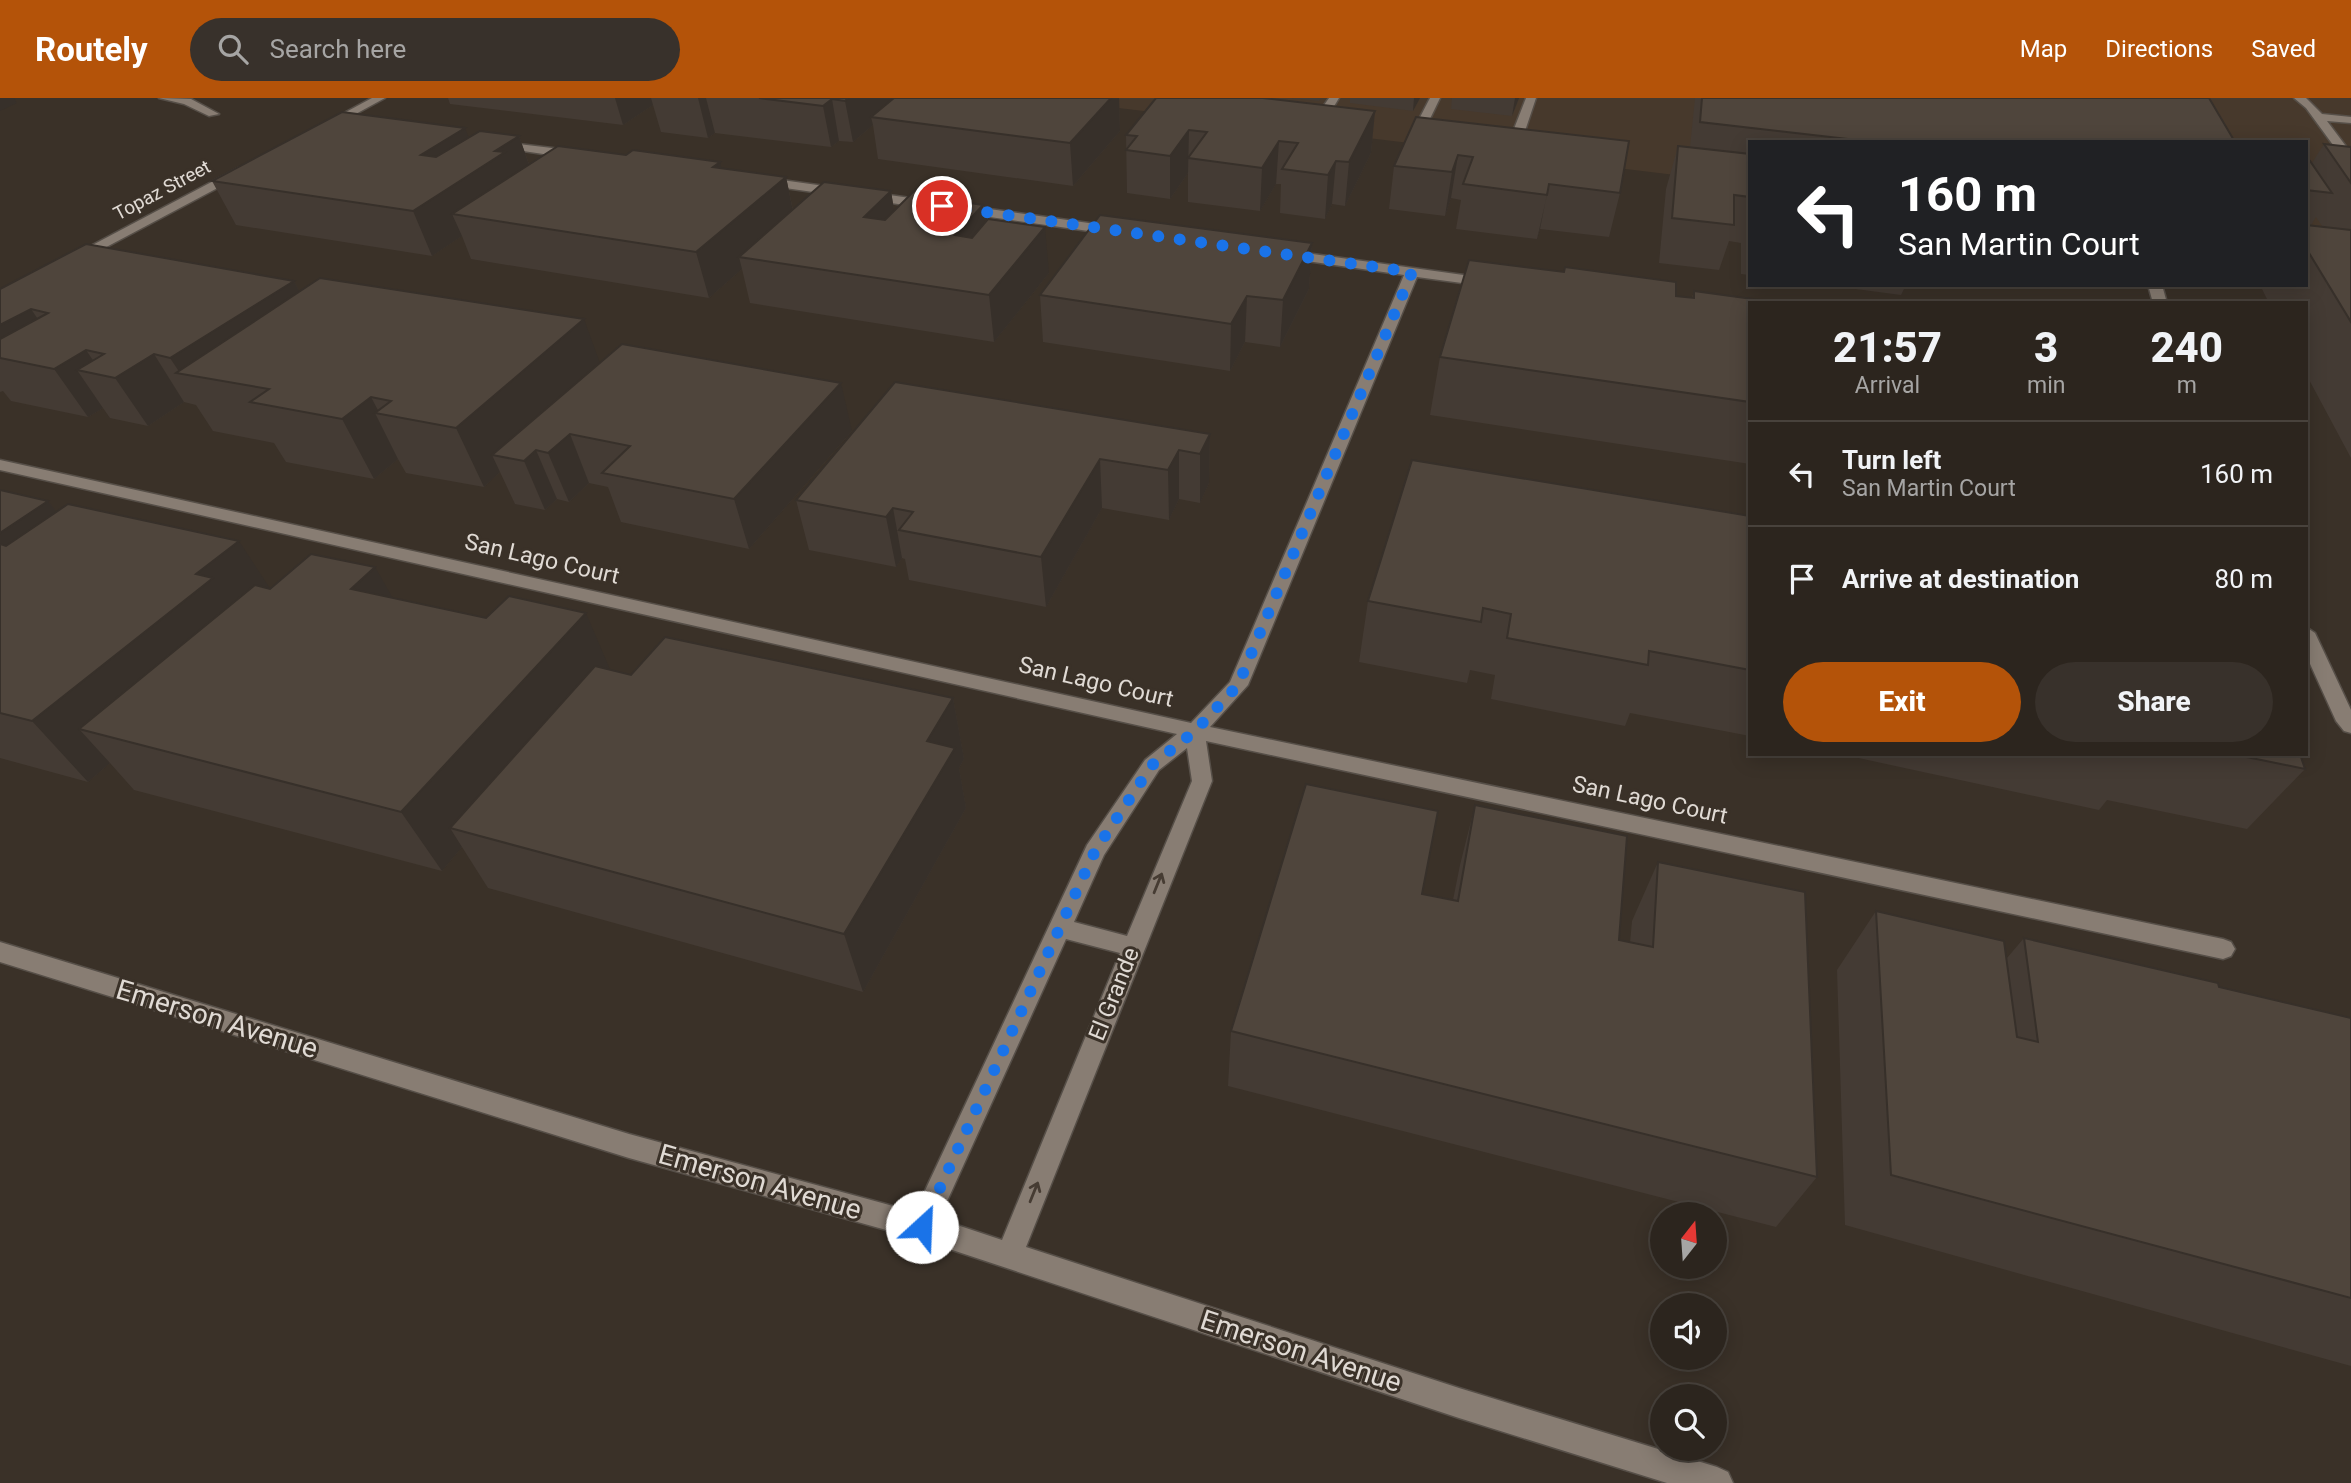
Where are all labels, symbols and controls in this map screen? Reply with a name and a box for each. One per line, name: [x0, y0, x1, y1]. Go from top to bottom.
search box: [190, 18, 680, 81]
text: Routely: [35, 30, 148, 69]
icon: search: [214, 30, 252, 68]
text: Search here: [270, 34, 406, 64]
text: Map: [2020, 35, 2067, 63]
text: Directions: [2105, 35, 2213, 63]
text: Saved: [2251, 35, 2316, 63]
street label: Topaz Street: [110, 155, 214, 225]
text: 160 m: [1898, 166, 2037, 223]
icon: left: [1783, 168, 1874, 259]
pin: [912, 176, 972, 236]
icon: arrive: [923, 187, 961, 225]
text: San Martin Court: [1898, 225, 2140, 263]
text: 21:57: [1833, 323, 1942, 372]
text: 3: [2034, 323, 2058, 372]
text: 240: [2150, 323, 2223, 372]
text: Arrival: [1855, 372, 1920, 399]
text: min: [2027, 372, 2065, 399]
text: m: [2177, 372, 2197, 399]
text: Turn left: [1842, 445, 1941, 475]
icon: left: [1783, 455, 1821, 493]
text: 160 m: [2200, 459, 2273, 489]
text: San Martin Court: [1842, 475, 2016, 502]
street label: San Lago Court: [462, 528, 622, 590]
icon: arrive: [1783, 560, 1821, 598]
text: Arrive at destination: [1842, 564, 2079, 594]
text: 80 m: [2215, 564, 2273, 594]
street label: San Lago Court: [1016, 651, 1176, 713]
button: Exit: [1783, 662, 2021, 742]
button: Share: [2035, 662, 2273, 742]
street label: San Lago Court: [1570, 770, 1730, 830]
one-way arrow: [1153, 873, 1166, 895]
street label: El Grande: [1083, 944, 1145, 1044]
street label: Emerson Avenue: [112, 973, 322, 1065]
street label: Emerson Avenue: [655, 1137, 865, 1227]
one-way arrow: [1029, 1182, 1042, 1203]
position arrow: [885, 1190, 959, 1264]
north arrow: [1650, 1202, 1727, 1279]
map controls: [1650, 1202, 1727, 1461]
button: sound: [1650, 1293, 1727, 1370]
street label: Emerson Avenue: [1196, 1303, 1406, 1399]
button: search: [1650, 1384, 1727, 1461]

